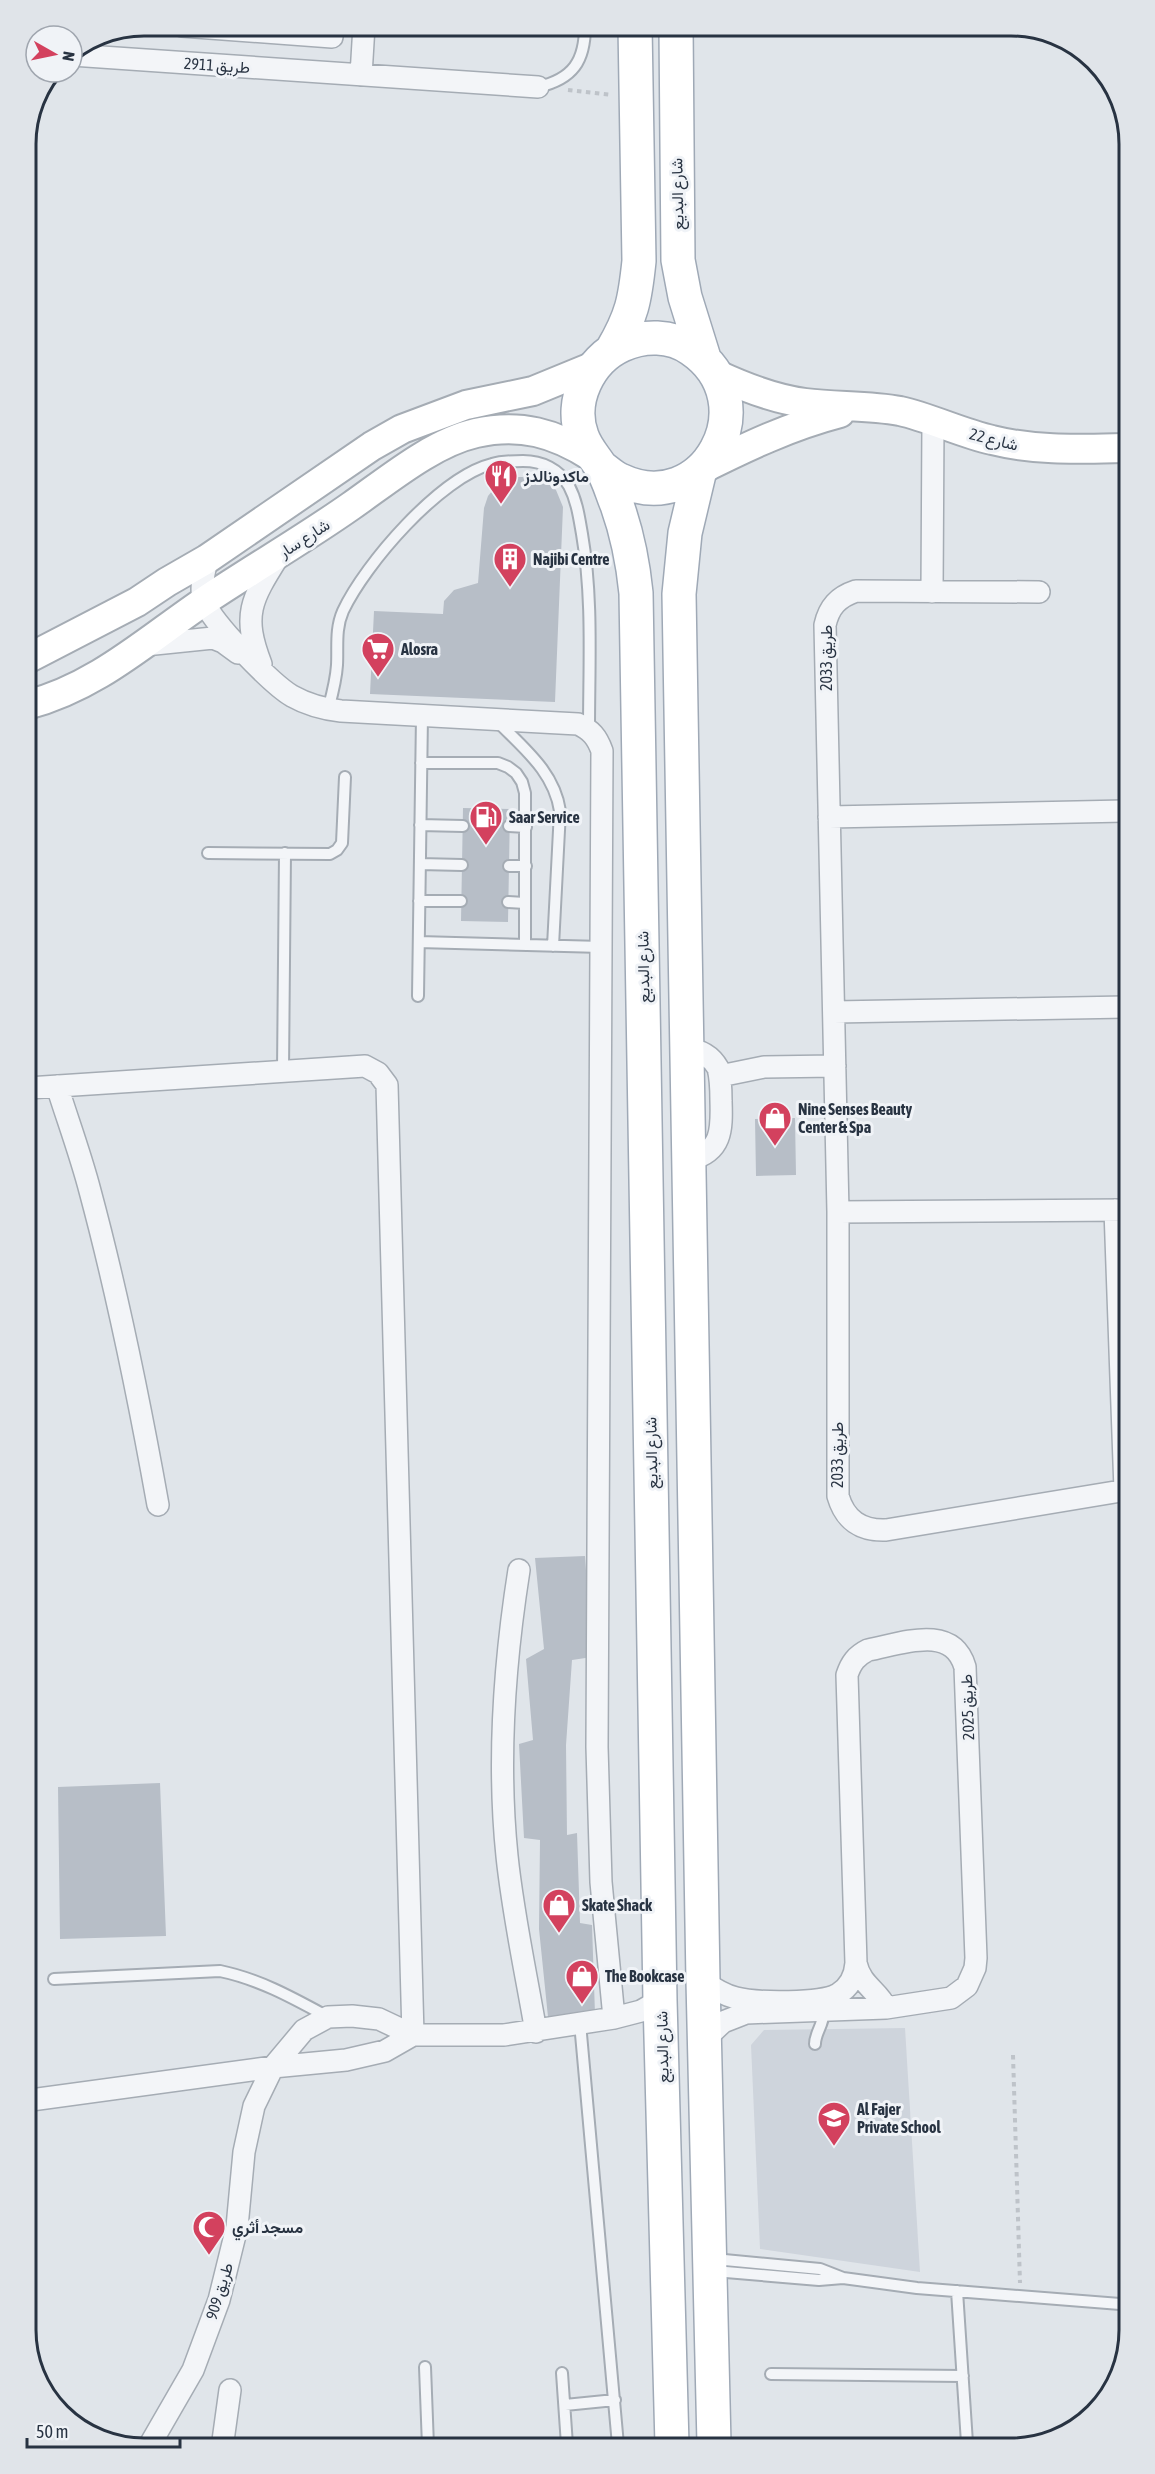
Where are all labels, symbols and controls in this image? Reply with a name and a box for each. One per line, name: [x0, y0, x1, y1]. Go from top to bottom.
north arrow: [24, 24, 84, 84]
text: N: [59, 50, 78, 62]
street label: طريق 2911: [183, 54, 251, 78]
street label: شارع البديع: [667, 158, 690, 230]
street label: شارع 22: [967, 424, 1020, 457]
restaurant icon: ماكدونالدز: [483, 458, 519, 505]
place label: ماكدونالدز: [523, 467, 589, 487]
street label: شارع سار: [275, 515, 334, 564]
building icon: Najibi Centre: [492, 541, 528, 588]
place label: Najibi Centre: [533, 550, 610, 568]
street label: طريق 2033: [817, 625, 837, 691]
supermarket icon: Alosra: [360, 631, 396, 678]
place label: Alosra: [400, 640, 438, 658]
fuel station icon: Saar Service: [468, 799, 504, 846]
place label: Saar Service: [509, 808, 580, 826]
street label: شارع البديع: [633, 931, 656, 1003]
shop icon: Nine Senses Beauty Center & Spa: [757, 1100, 793, 1147]
place label: Nine Senses Beauty Center & Spa: [798, 1100, 912, 1136]
street label: شارع البديع: [641, 1417, 664, 1489]
street label: طريق 2033: [828, 1422, 848, 1488]
street label: طريق 2025: [957, 1674, 979, 1740]
shop icon: Skate Shack: [541, 1887, 577, 1934]
place label: Skate Shack: [582, 1896, 653, 1914]
shop icon: The Bookcase: [564, 1958, 600, 2005]
place label: The Bookcase: [605, 1967, 685, 1985]
street label: شارع البديع: [652, 2011, 675, 2083]
school or university icon: Al Fajer Private School: [816, 2100, 852, 2147]
place label: Al Fajer Private School: [856, 2100, 941, 2136]
mosque icon: مسجد أثري: [191, 2209, 227, 2256]
place label: مسجد أثري: [232, 2218, 303, 2241]
street label: طريق 909: [202, 2260, 238, 2322]
scale bar: [27, 2411, 180, 2449]
text: 50 m: [36, 2421, 68, 2442]

